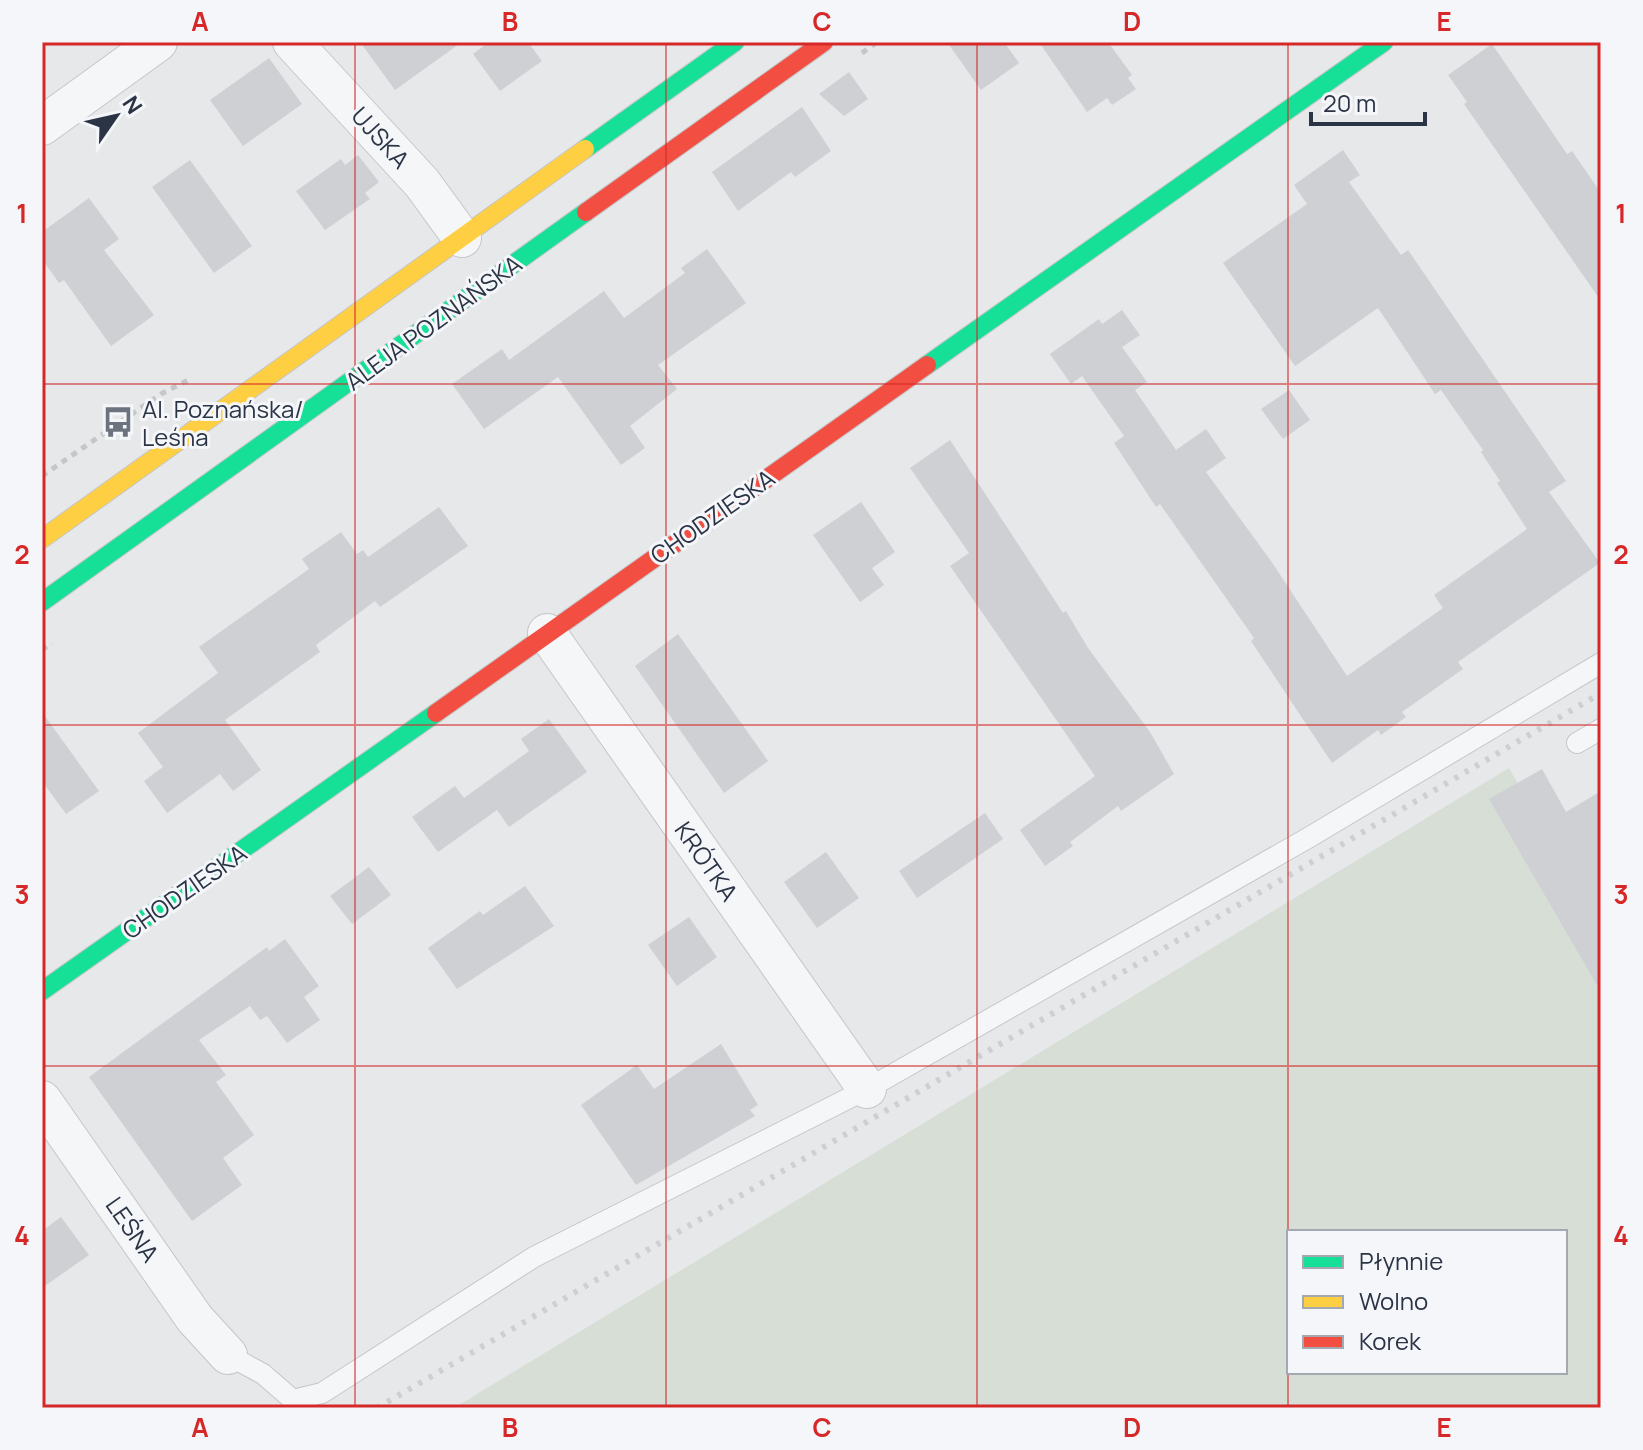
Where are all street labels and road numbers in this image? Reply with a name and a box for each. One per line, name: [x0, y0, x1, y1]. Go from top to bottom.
street label: UJSKA: [345, 99, 417, 175]
street label: ALEJA POZNAŃSKA: [338, 247, 528, 397]
street label: CHODZIESKA: [643, 461, 781, 571]
street label: KRÓTKA: [668, 815, 746, 907]
street label: CHODZIESKA: [115, 836, 253, 946]
street label: LEŚNA: [99, 1190, 167, 1268]

